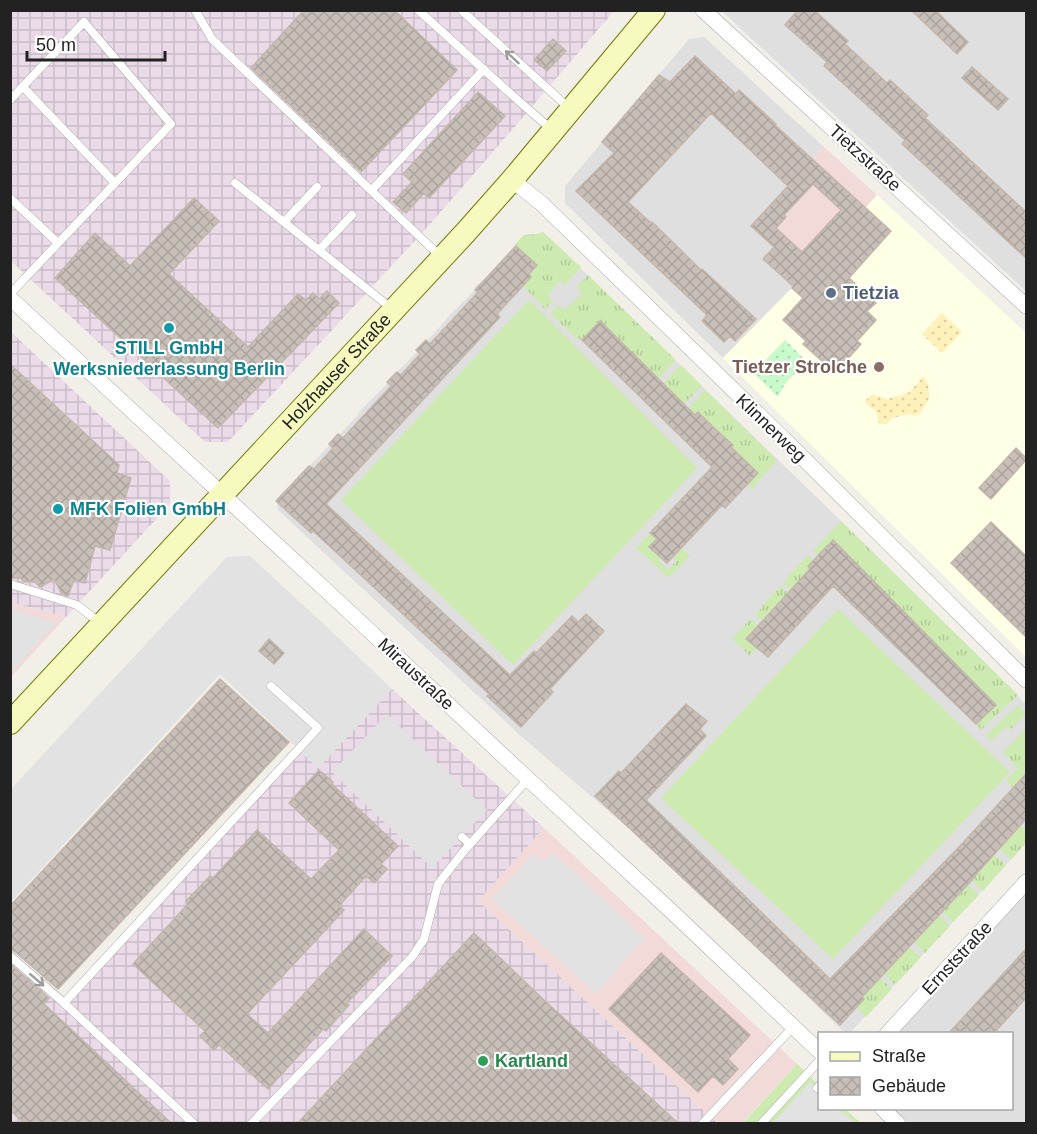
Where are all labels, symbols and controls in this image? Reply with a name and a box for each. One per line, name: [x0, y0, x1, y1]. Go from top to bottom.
scale bar: [27, 24, 165, 62]
text: 50 m: [36, 35, 76, 55]
one-way arrow: [505, 50, 520, 64]
street label: Tietzstraße: [825, 121, 905, 195]
place label: Tietzia: [843, 283, 900, 303]
marker: Tietzia: [824, 286, 838, 300]
street label: Holzhauser Straße: [278, 309, 395, 433]
marker: STILL GmbH Werksniederlassung Berlin: [162, 321, 176, 335]
place label: STILL GmbH Werksniederlassung Berlin: [53, 338, 285, 379]
place label: Tietzer Strolche: [732, 357, 867, 377]
marker: Tietzer Strolche: [872, 360, 886, 374]
street label: Klinnerweg: [732, 390, 810, 466]
place label: MFK Folien GmbH: [70, 499, 226, 519]
marker: MFK Folien GmbH: [51, 502, 65, 516]
street label: Miraustraße: [374, 634, 458, 714]
street label: Ernststraße: [918, 917, 996, 999]
one-way arrow: [29, 973, 44, 987]
legend: [818, 1032, 1013, 1110]
text: Straße: [872, 1046, 926, 1066]
place label: Kartland: [495, 1051, 568, 1071]
marker: Kartland: [476, 1054, 490, 1068]
text: Gebäude: [872, 1076, 946, 1096]

